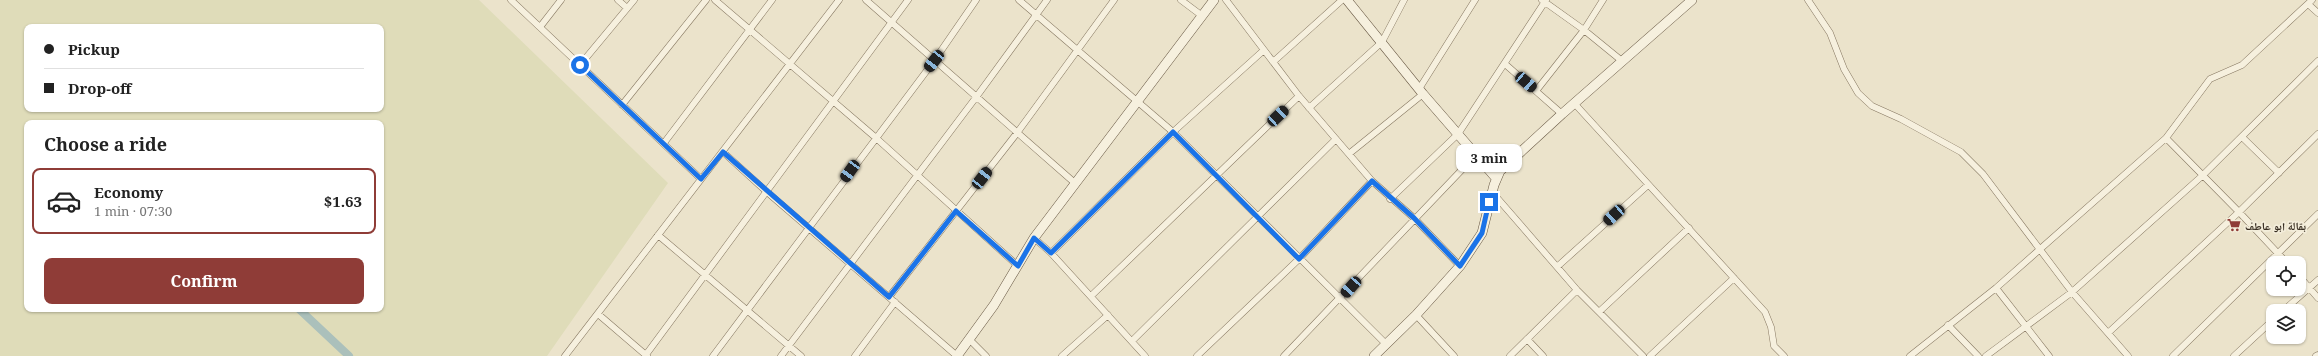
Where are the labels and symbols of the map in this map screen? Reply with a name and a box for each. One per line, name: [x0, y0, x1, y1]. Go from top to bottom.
car: [922, 48, 946, 74]
route start: [571, 56, 589, 74]
car: [1513, 70, 1539, 94]
car: [1265, 103, 1291, 129]
callout: 3 min: [1456, 144, 1522, 172]
car: [838, 158, 862, 184]
car: [970, 165, 994, 191]
route end: [1480, 193, 1498, 211]
car: [1601, 203, 1627, 227]
supermarket icon: بقالة ابو عاطف: [2226, 217, 2242, 233]
place label: بقالة ابو عاطف: [2245, 218, 2306, 233]
car: [1339, 274, 1363, 300]

